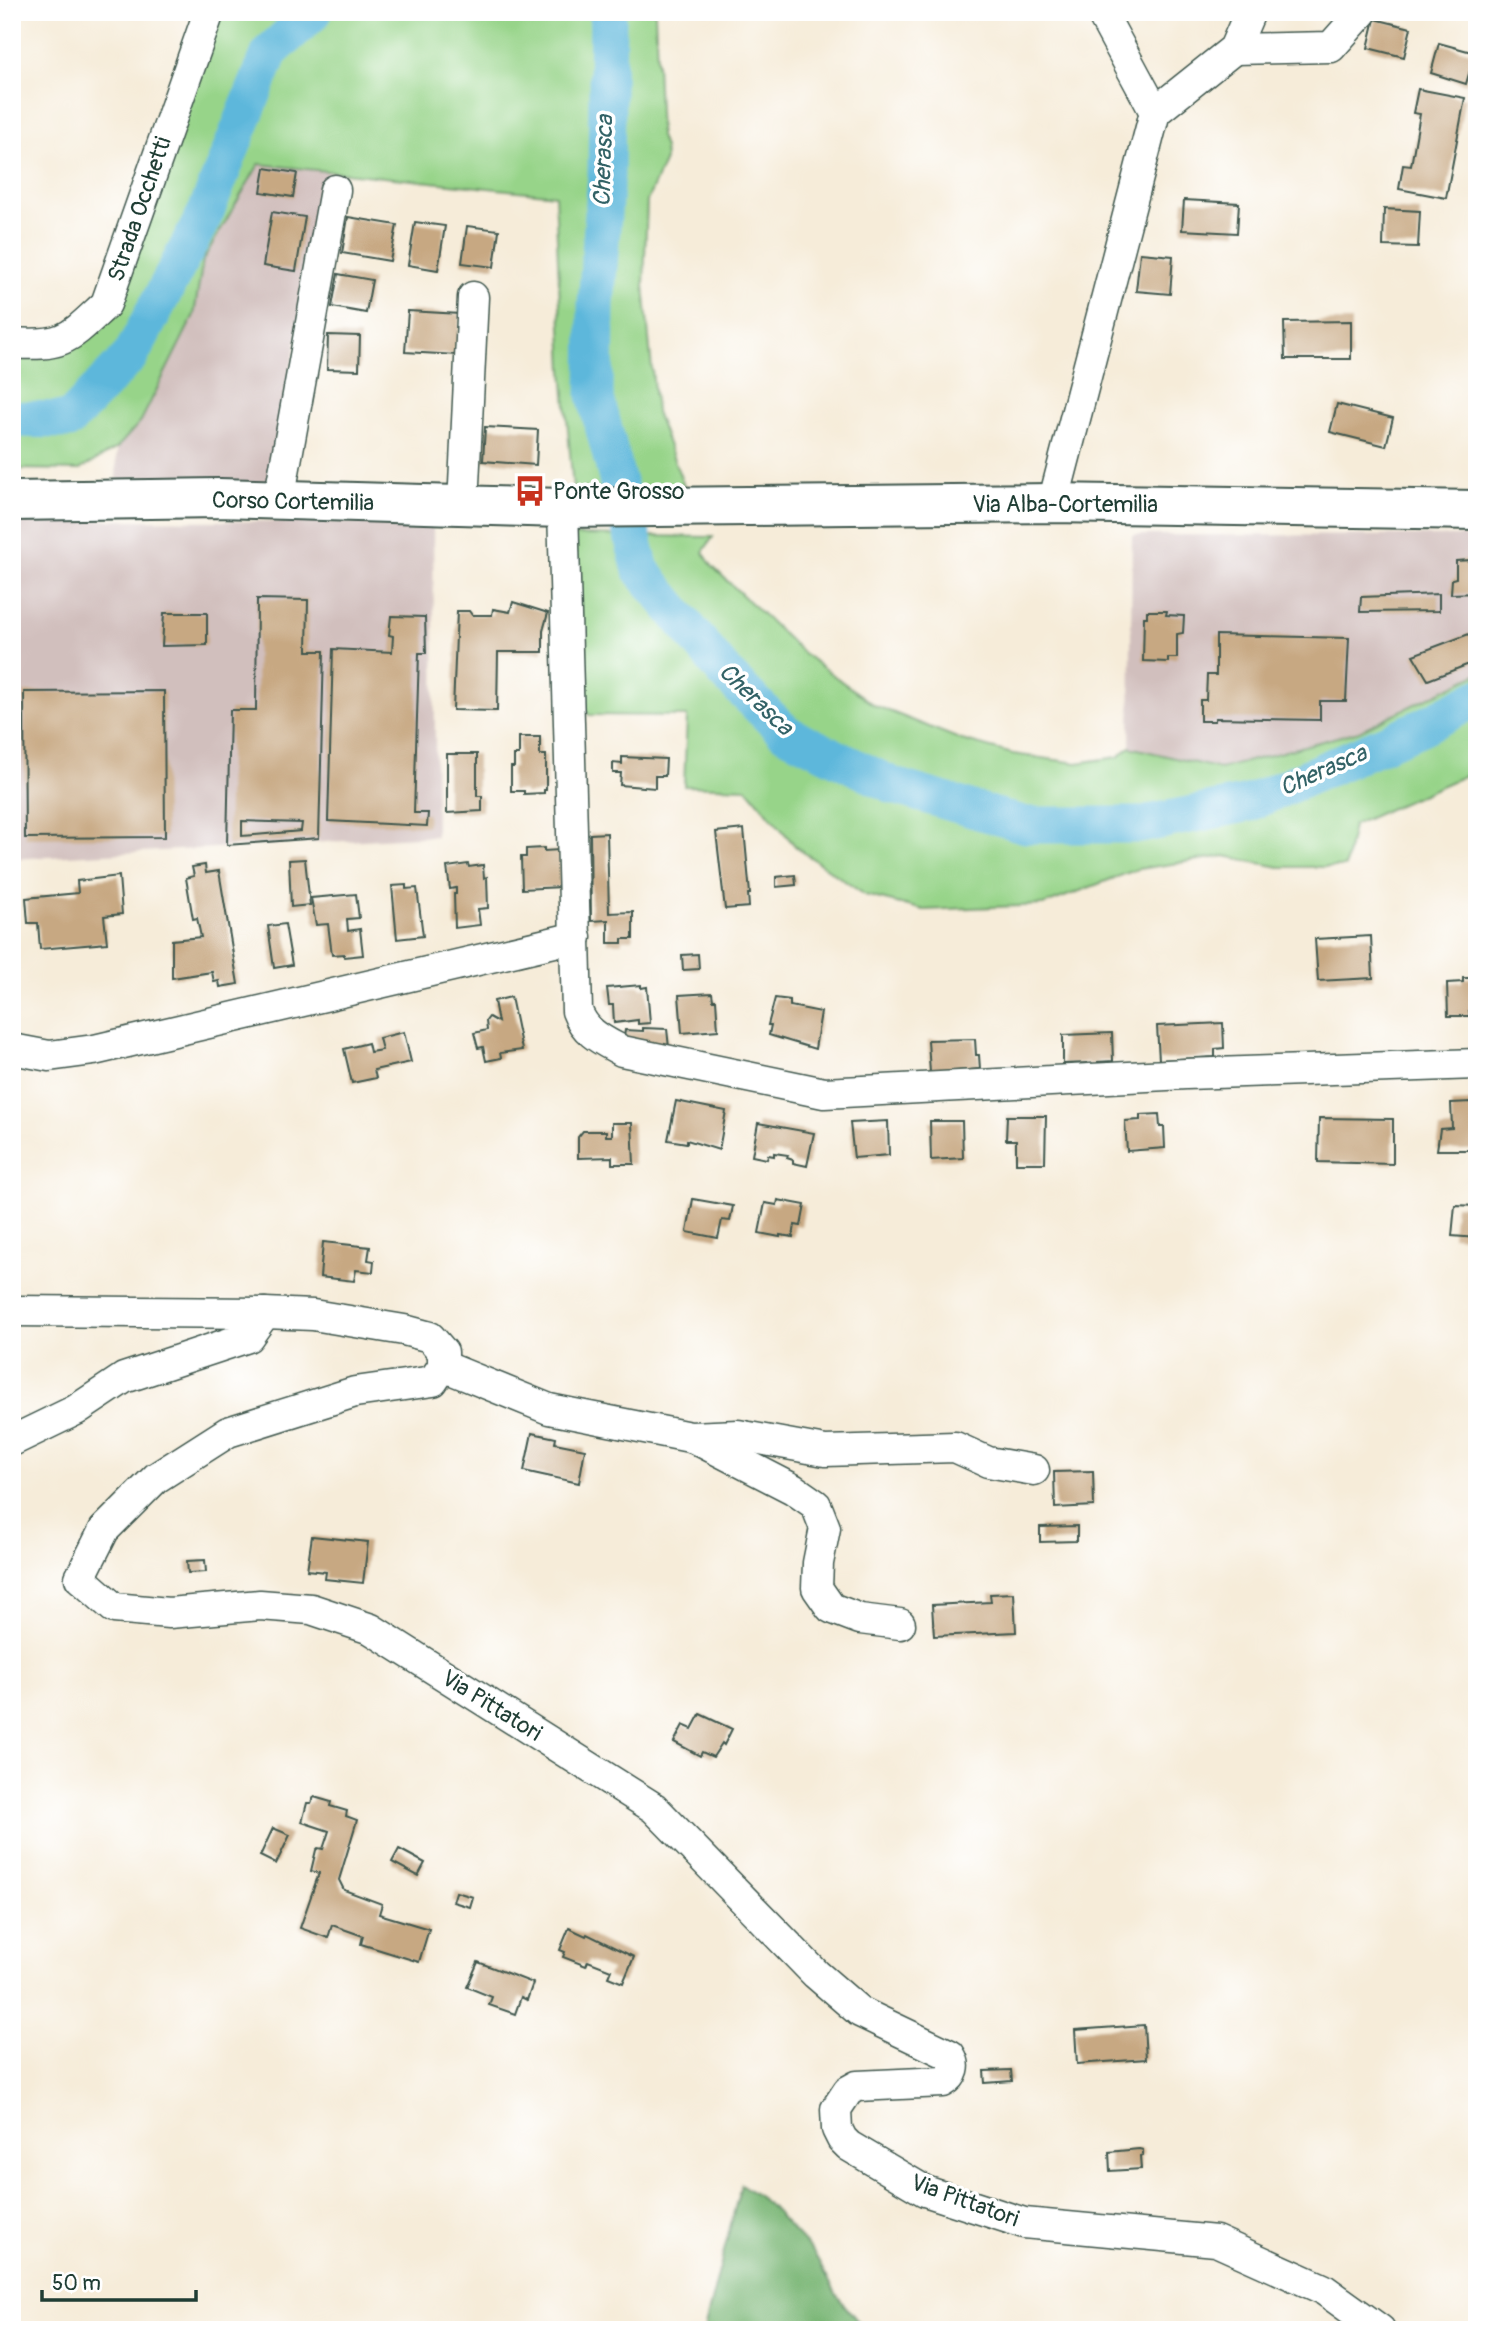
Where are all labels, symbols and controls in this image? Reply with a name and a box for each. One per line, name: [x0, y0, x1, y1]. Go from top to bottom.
water label: Cherasca: [587, 113, 620, 207]
street label: Strada Occhetti: [101, 133, 178, 285]
bus stop icon: Ponte Grosso: [513, 474, 547, 508]
place label: Ponte Grosso: [553, 477, 684, 506]
street label: Corso Cortemilia: [212, 486, 374, 517]
street label: Via Alba-Cortemilia: [972, 490, 1158, 519]
water label: Cherasca: [713, 657, 800, 743]
water label: Cherasca: [1275, 738, 1373, 802]
street label: Via Pittatori: [436, 1663, 547, 1748]
street label: Via Pittatori: [907, 2168, 1023, 2233]
scale bar: [42, 2258, 196, 2302]
text: 50 m: [52, 2270, 101, 2297]

